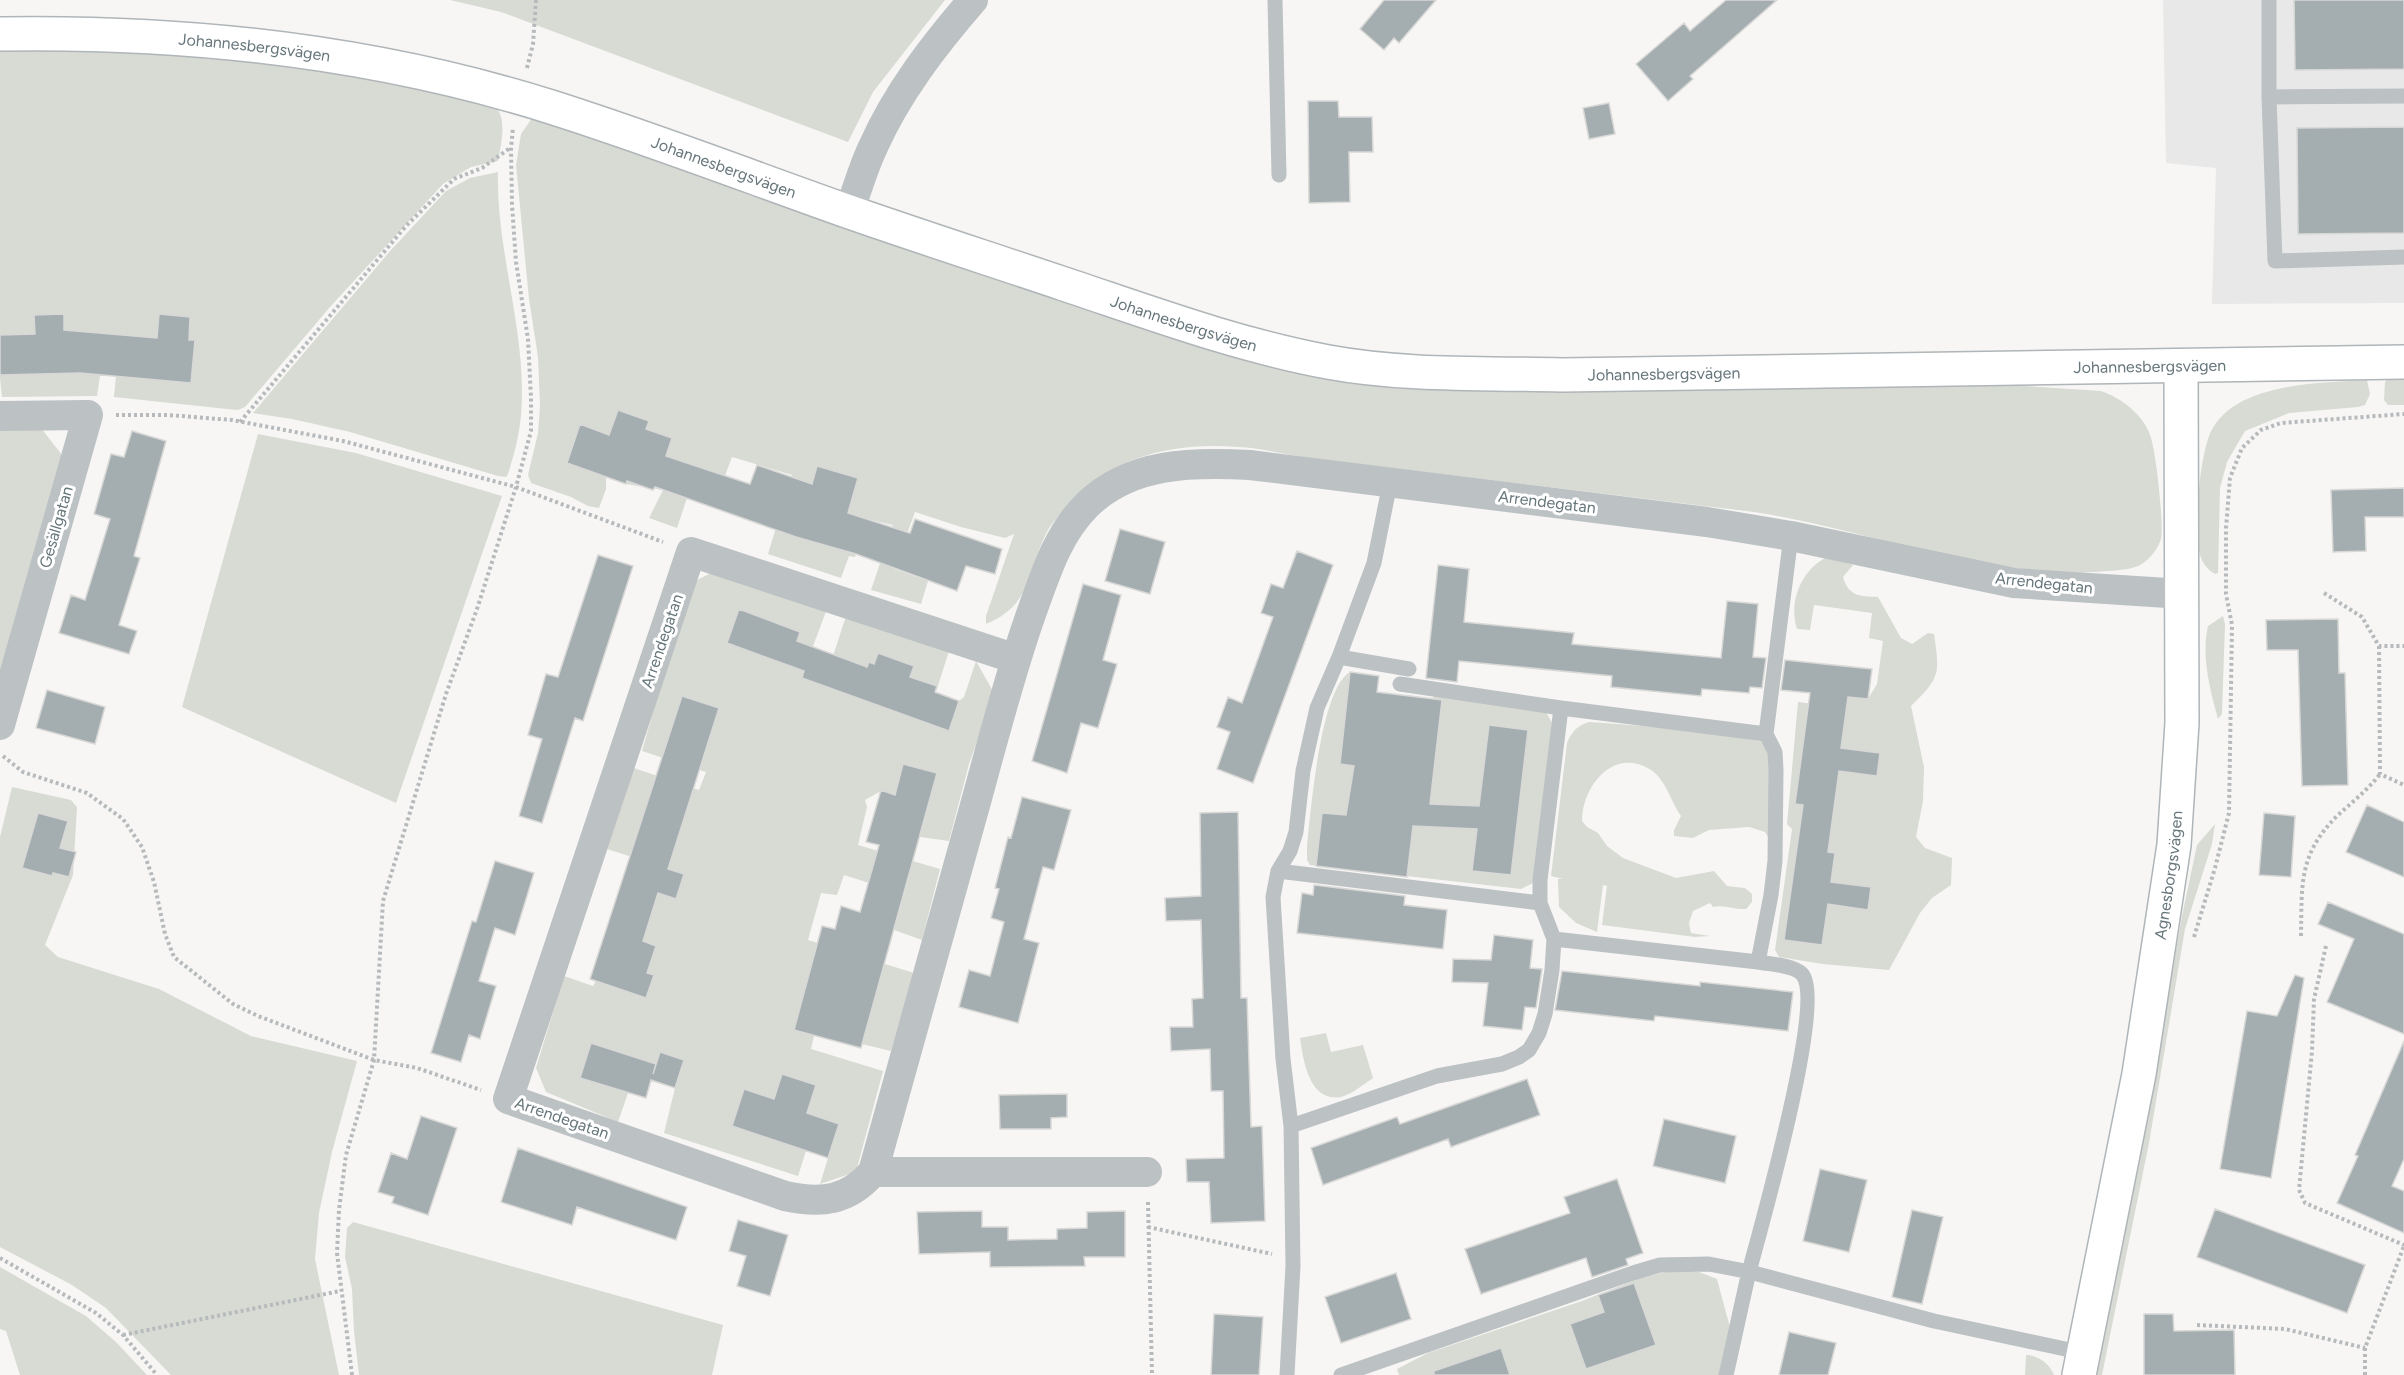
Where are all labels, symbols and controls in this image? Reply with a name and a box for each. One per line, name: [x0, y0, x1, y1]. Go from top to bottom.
street label: Johannesbergsvägen: [178, 29, 332, 65]
street label: Johannesbergsvägen: [649, 132, 799, 202]
street label: Johannesbergsvägen: [1108, 291, 1259, 355]
street label: Johannesbergsvägen: [2073, 355, 2226, 377]
street label: Johannesbergsvägen: [1587, 363, 1740, 384]
street label: Gesällgatan: [35, 484, 77, 570]
street label: Arrendegatan: [1497, 487, 1597, 517]
street label: Arrendegatan: [1994, 568, 2094, 598]
street label: Arrendegatan: [637, 591, 687, 690]
street label: Agnesborgsvägen: [2150, 810, 2186, 941]
street label: Arrendegatan: [513, 1093, 612, 1143]

